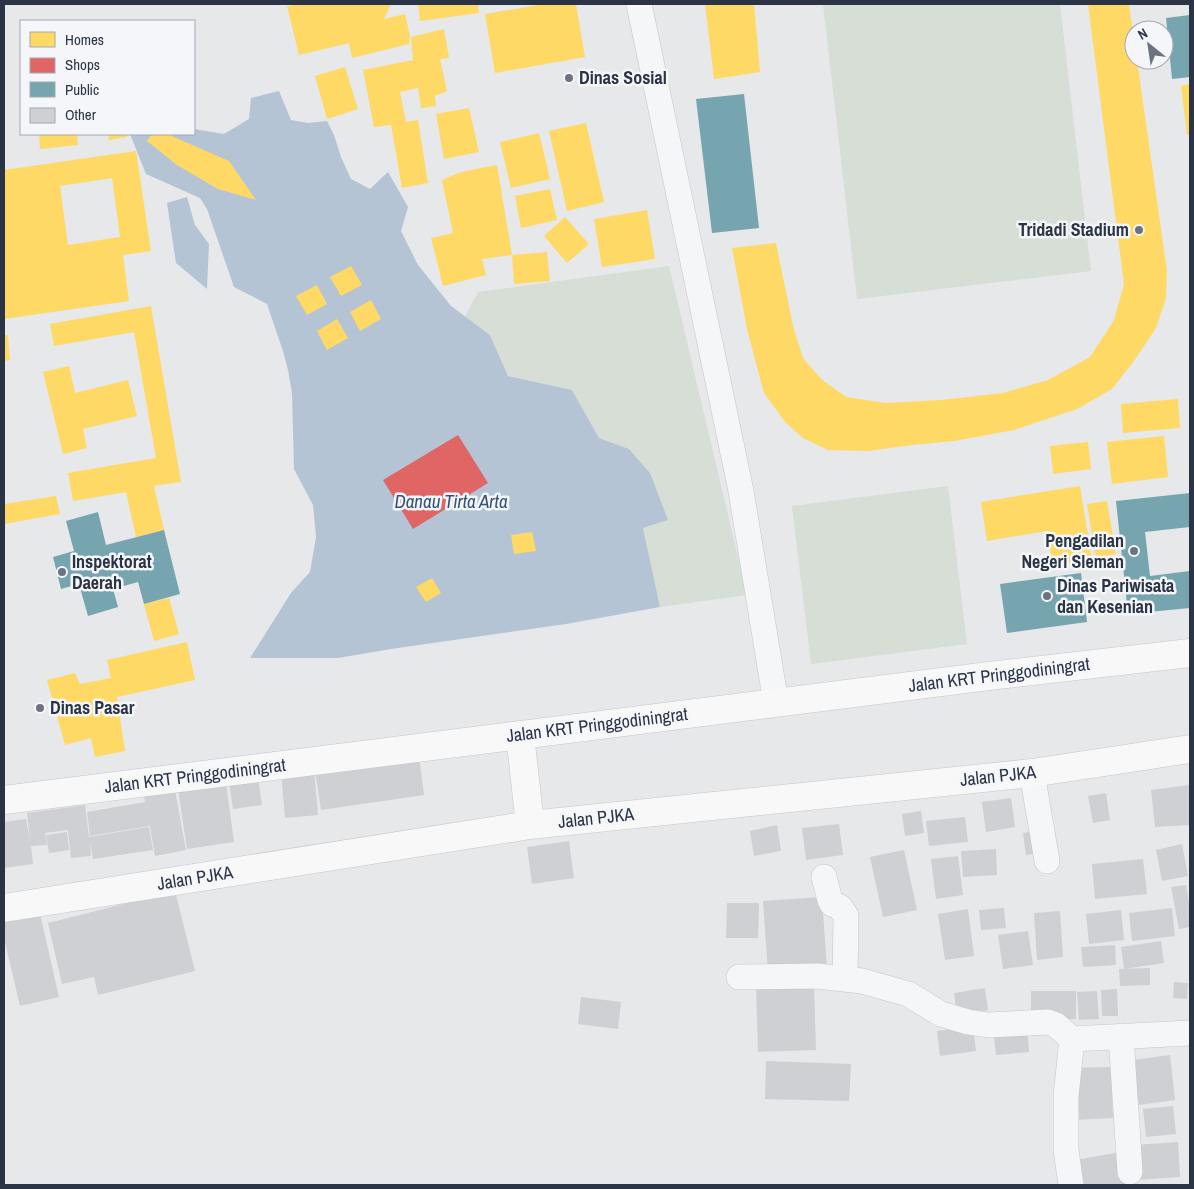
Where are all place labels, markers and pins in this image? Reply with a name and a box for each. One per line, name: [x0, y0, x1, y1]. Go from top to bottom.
place label: Dinas Sosial: [579, 65, 667, 90]
marker: Dinas Sosial: [563, 72, 575, 84]
place label: Tridadi Stadium: [1018, 217, 1129, 242]
marker: Tridadi Stadium: [1133, 224, 1145, 236]
place label: Pengadilan Negeri Sleman: [1021, 528, 1124, 574]
marker: Pengadilan Negeri Sleman: [1128, 545, 1140, 557]
place label: Inspektorat Daerah: [72, 549, 152, 595]
marker: Inspektorat Daerah: [56, 566, 68, 578]
place label: Dinas Pariwisata dan Kesenian: [1057, 573, 1175, 619]
marker: Dinas Pariwisata dan Kesenian: [1041, 590, 1053, 602]
place label: Dinas Pasar: [50, 695, 135, 720]
marker: Dinas Pasar: [34, 702, 46, 714]

